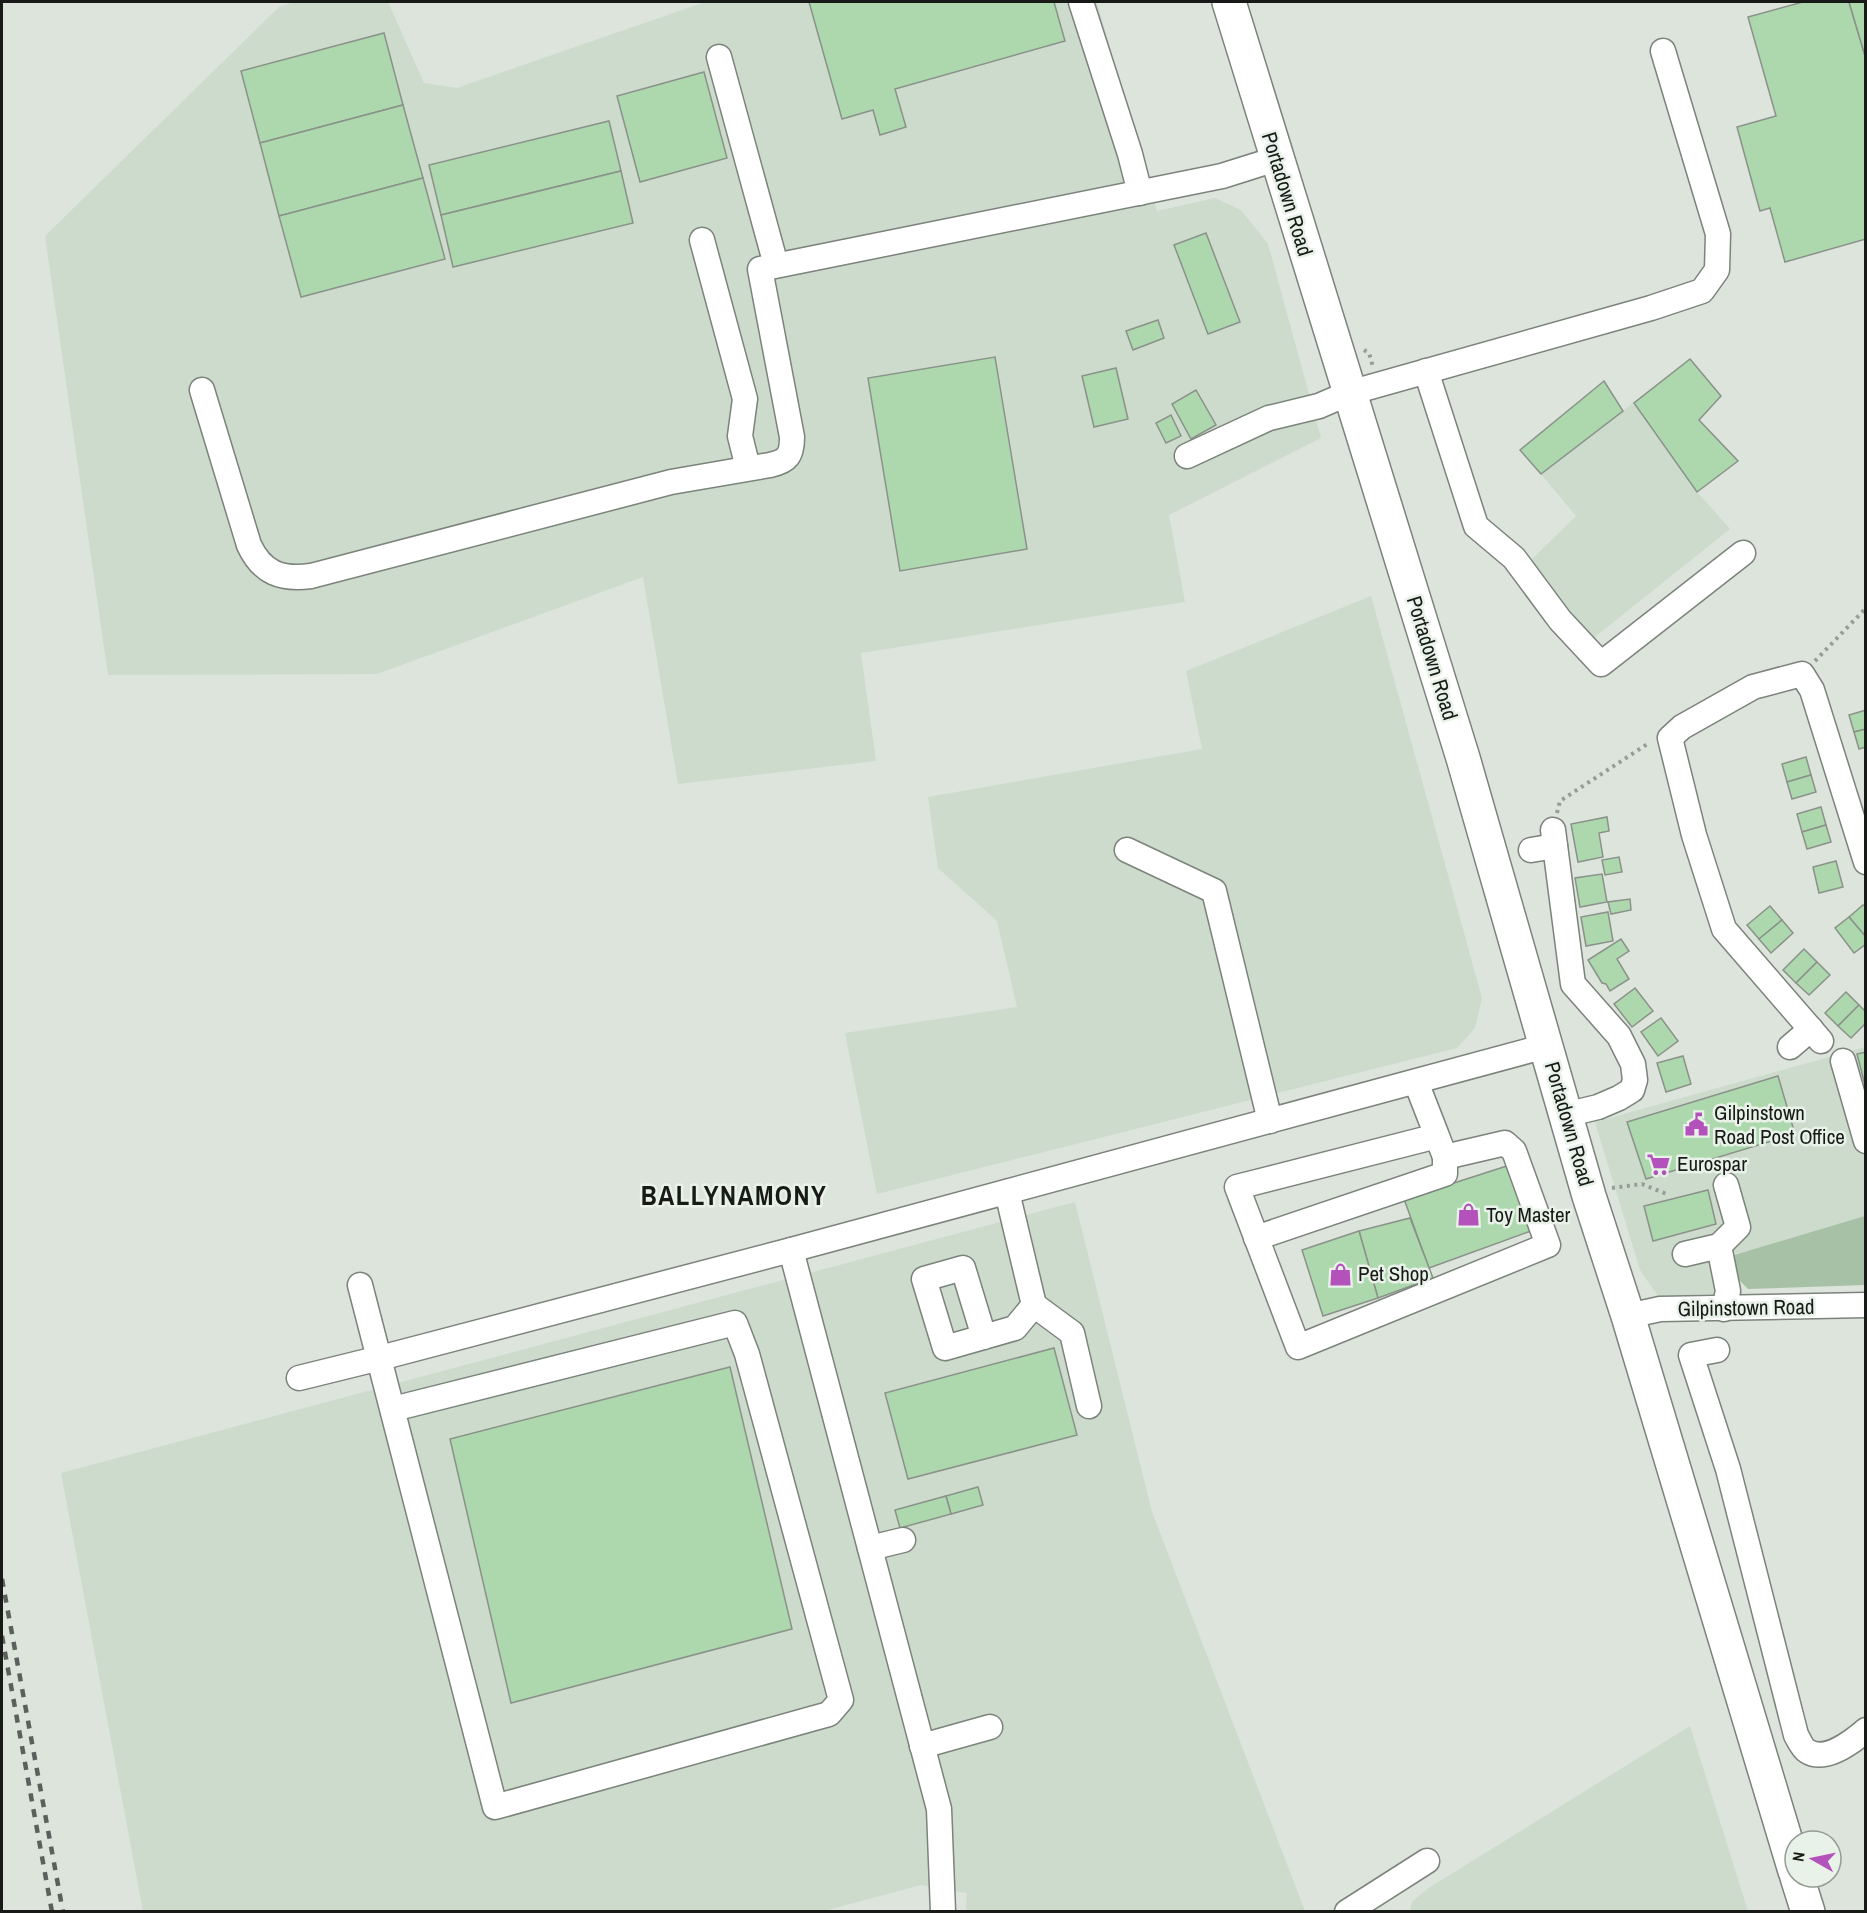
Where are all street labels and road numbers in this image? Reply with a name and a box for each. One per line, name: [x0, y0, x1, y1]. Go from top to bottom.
street label: Portadown Road: [1255, 128, 1320, 259]
street label: Portadown Road: [1400, 592, 1465, 723]
street label: Portadown Road: [1538, 1058, 1601, 1190]
street label: Gilpinstown Road: [1677, 1292, 1815, 1323]

